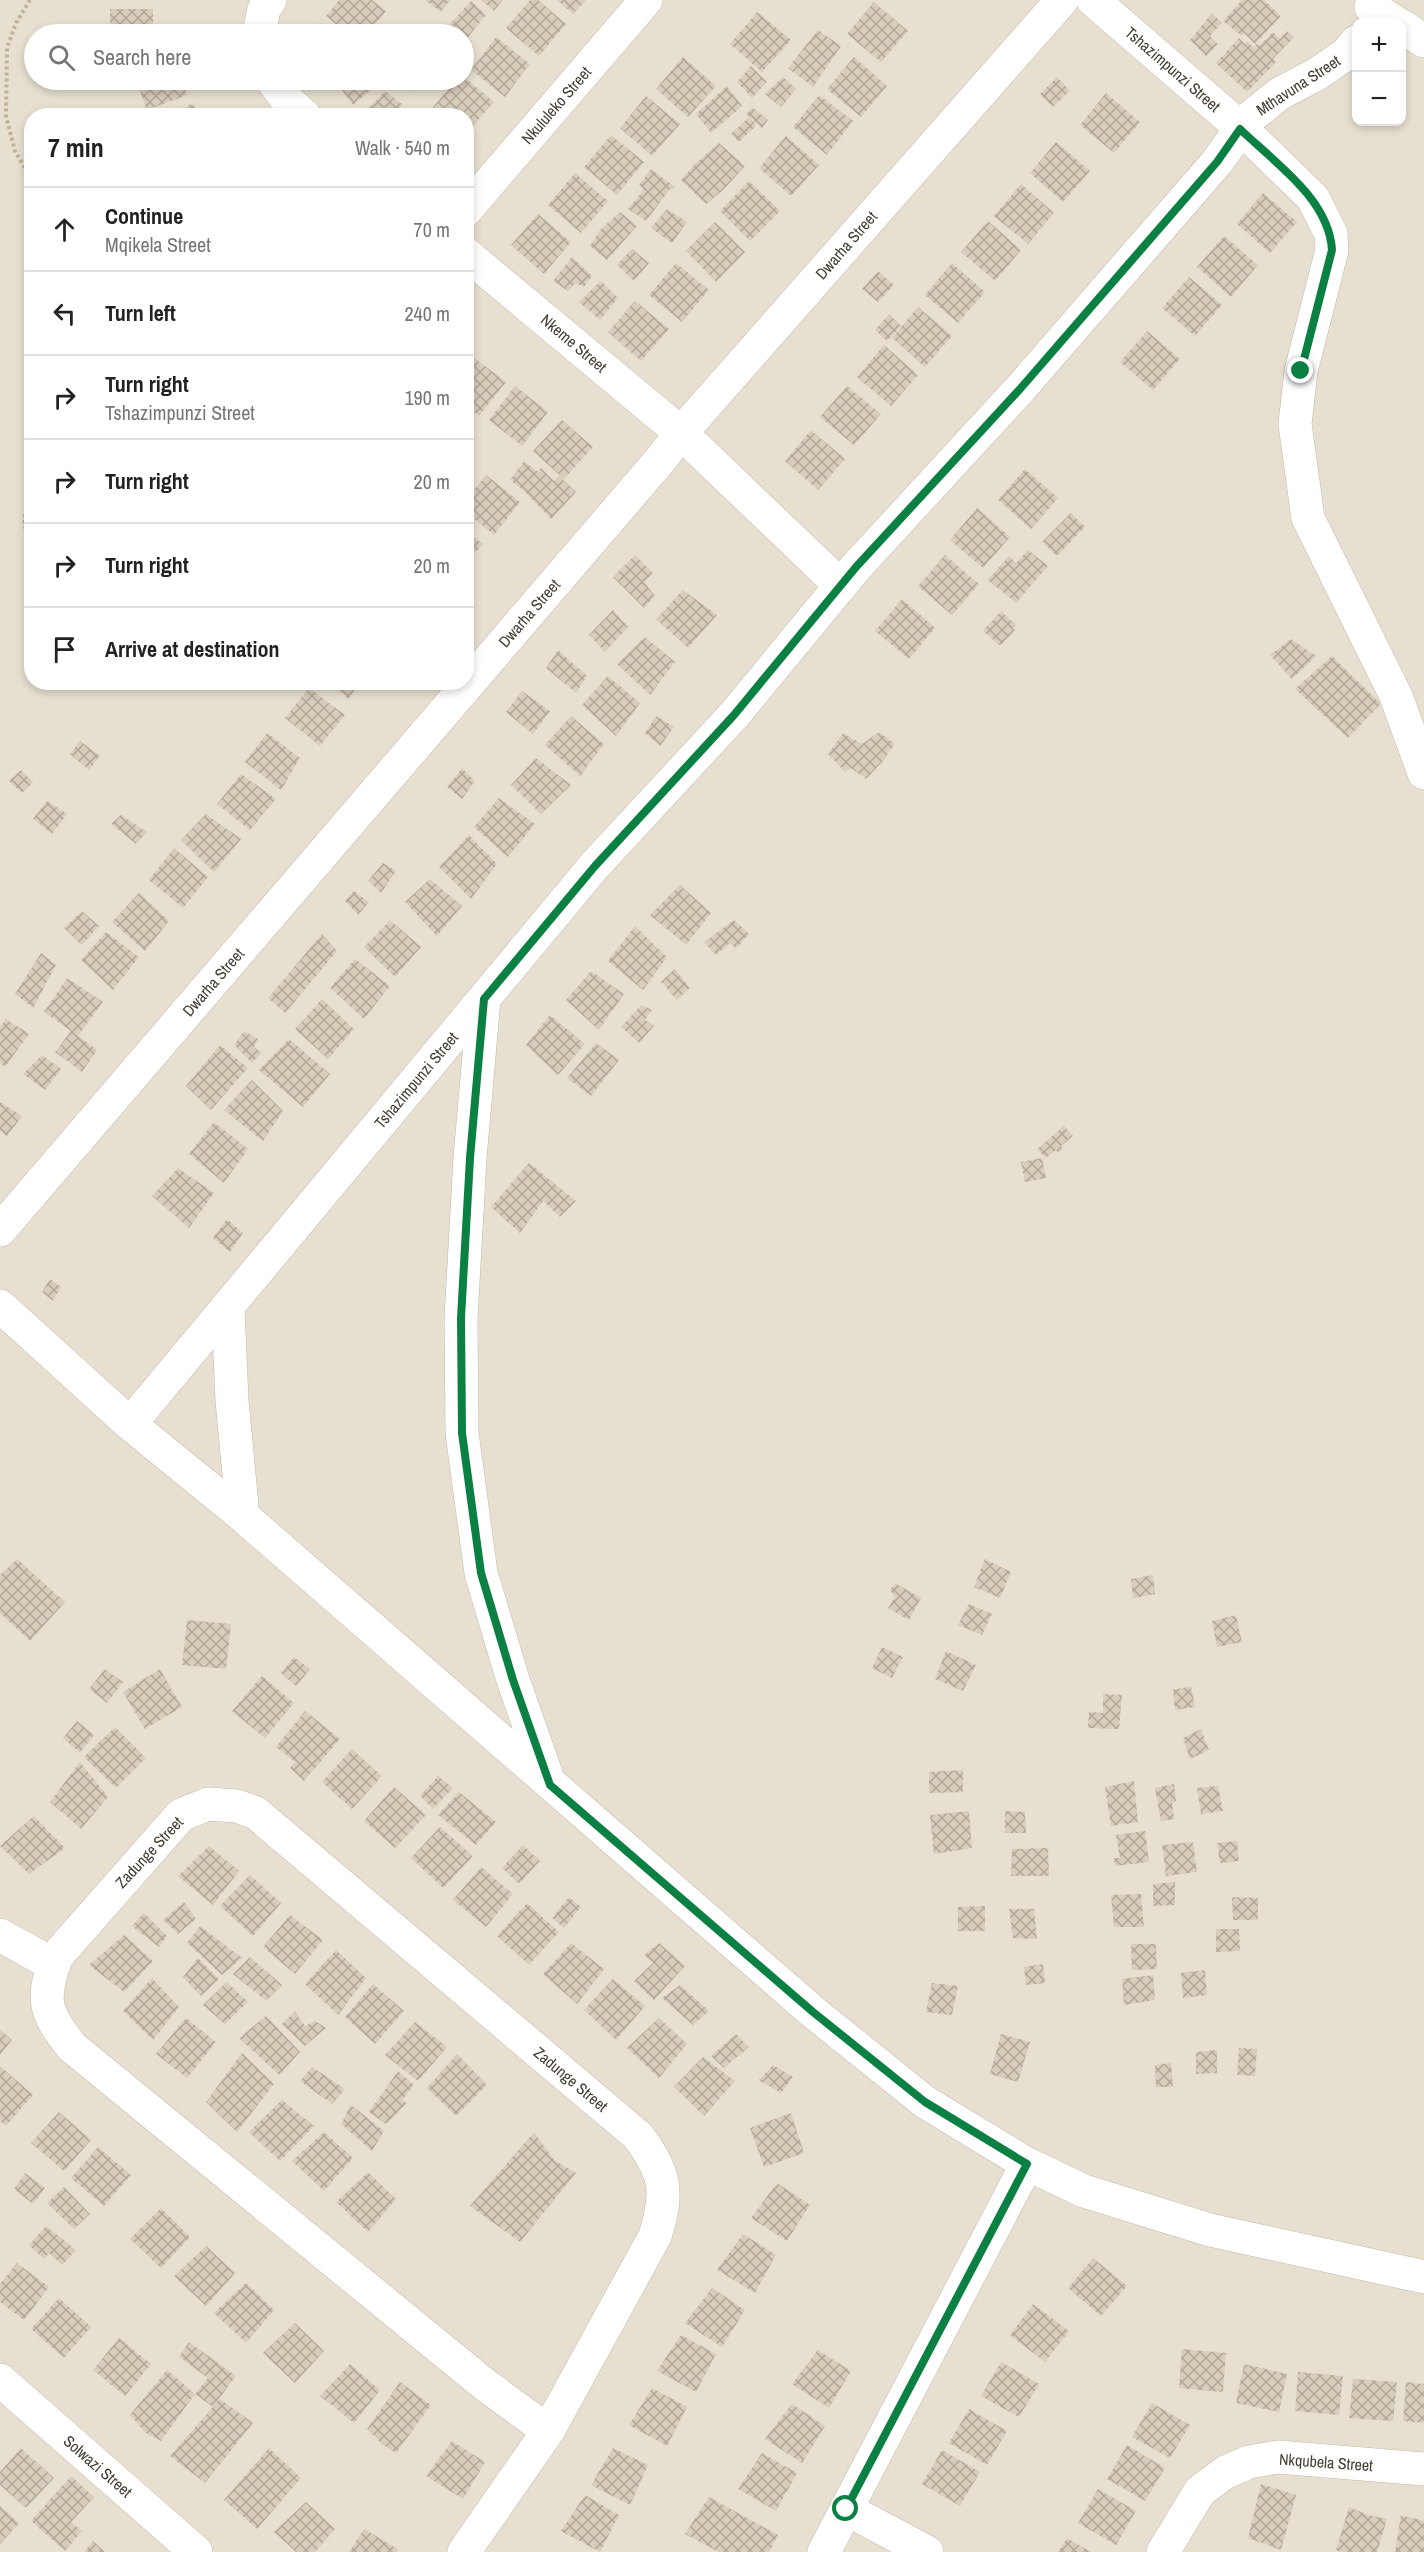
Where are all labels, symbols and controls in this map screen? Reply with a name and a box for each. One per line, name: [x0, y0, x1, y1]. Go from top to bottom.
map controls: [1352, 18, 1406, 126]
button: +: [1352, 18, 1406, 72]
street label: Tshazimpunzi Street: [1121, 21, 1226, 117]
search box: [24, 24, 474, 90]
icon: search: [45, 41, 78, 74]
text: Search here: [93, 42, 191, 72]
street label: Mthavuna Street: [1252, 49, 1345, 120]
street label: Nkululeko Street: [516, 61, 596, 149]
button: −: [1352, 72, 1406, 126]
text: 7 min: [48, 130, 104, 165]
text: Walk · 540 m: [355, 134, 450, 161]
text: Continue: [105, 201, 183, 231]
street label: Dwarha Street: [810, 206, 882, 284]
icon: ahead: [48, 213, 81, 246]
text: 70 m: [414, 216, 450, 243]
text: Mqikela Street: [105, 231, 211, 258]
icon: left: [48, 297, 81, 330]
text: Turn left: [105, 298, 176, 328]
text: 240 m: [404, 300, 450, 327]
street label: Nkeme Street: [536, 309, 612, 377]
route end: [1287, 357, 1313, 383]
text: Turn right: [105, 369, 189, 399]
icon: right: [48, 381, 81, 414]
text: 190 m: [404, 384, 450, 411]
text: Tshazimpunzi Street: [105, 399, 255, 426]
icon: right: [48, 465, 81, 498]
text: Turn right: [105, 466, 189, 496]
text: 20 m: [414, 468, 450, 495]
icon: right: [48, 549, 81, 582]
text: Turn right: [105, 550, 189, 580]
text: 20 m: [414, 552, 450, 579]
street label: Dwarha Street: [493, 574, 565, 652]
icon: arrive: [48, 633, 81, 666]
text: Arrive at destination: [105, 634, 279, 664]
street label: Dwarha Street: [177, 943, 249, 1021]
street label: Tshazimpunzi Street: [369, 1027, 463, 1133]
street label: Zadunge Street: [110, 1811, 188, 1893]
street label: Zadunge Street: [529, 2042, 613, 2117]
street label: Solwazi Street: [59, 2430, 137, 2502]
street label: Nkqubela Street: [1278, 2448, 1374, 2476]
route start: [832, 2495, 858, 2521]

